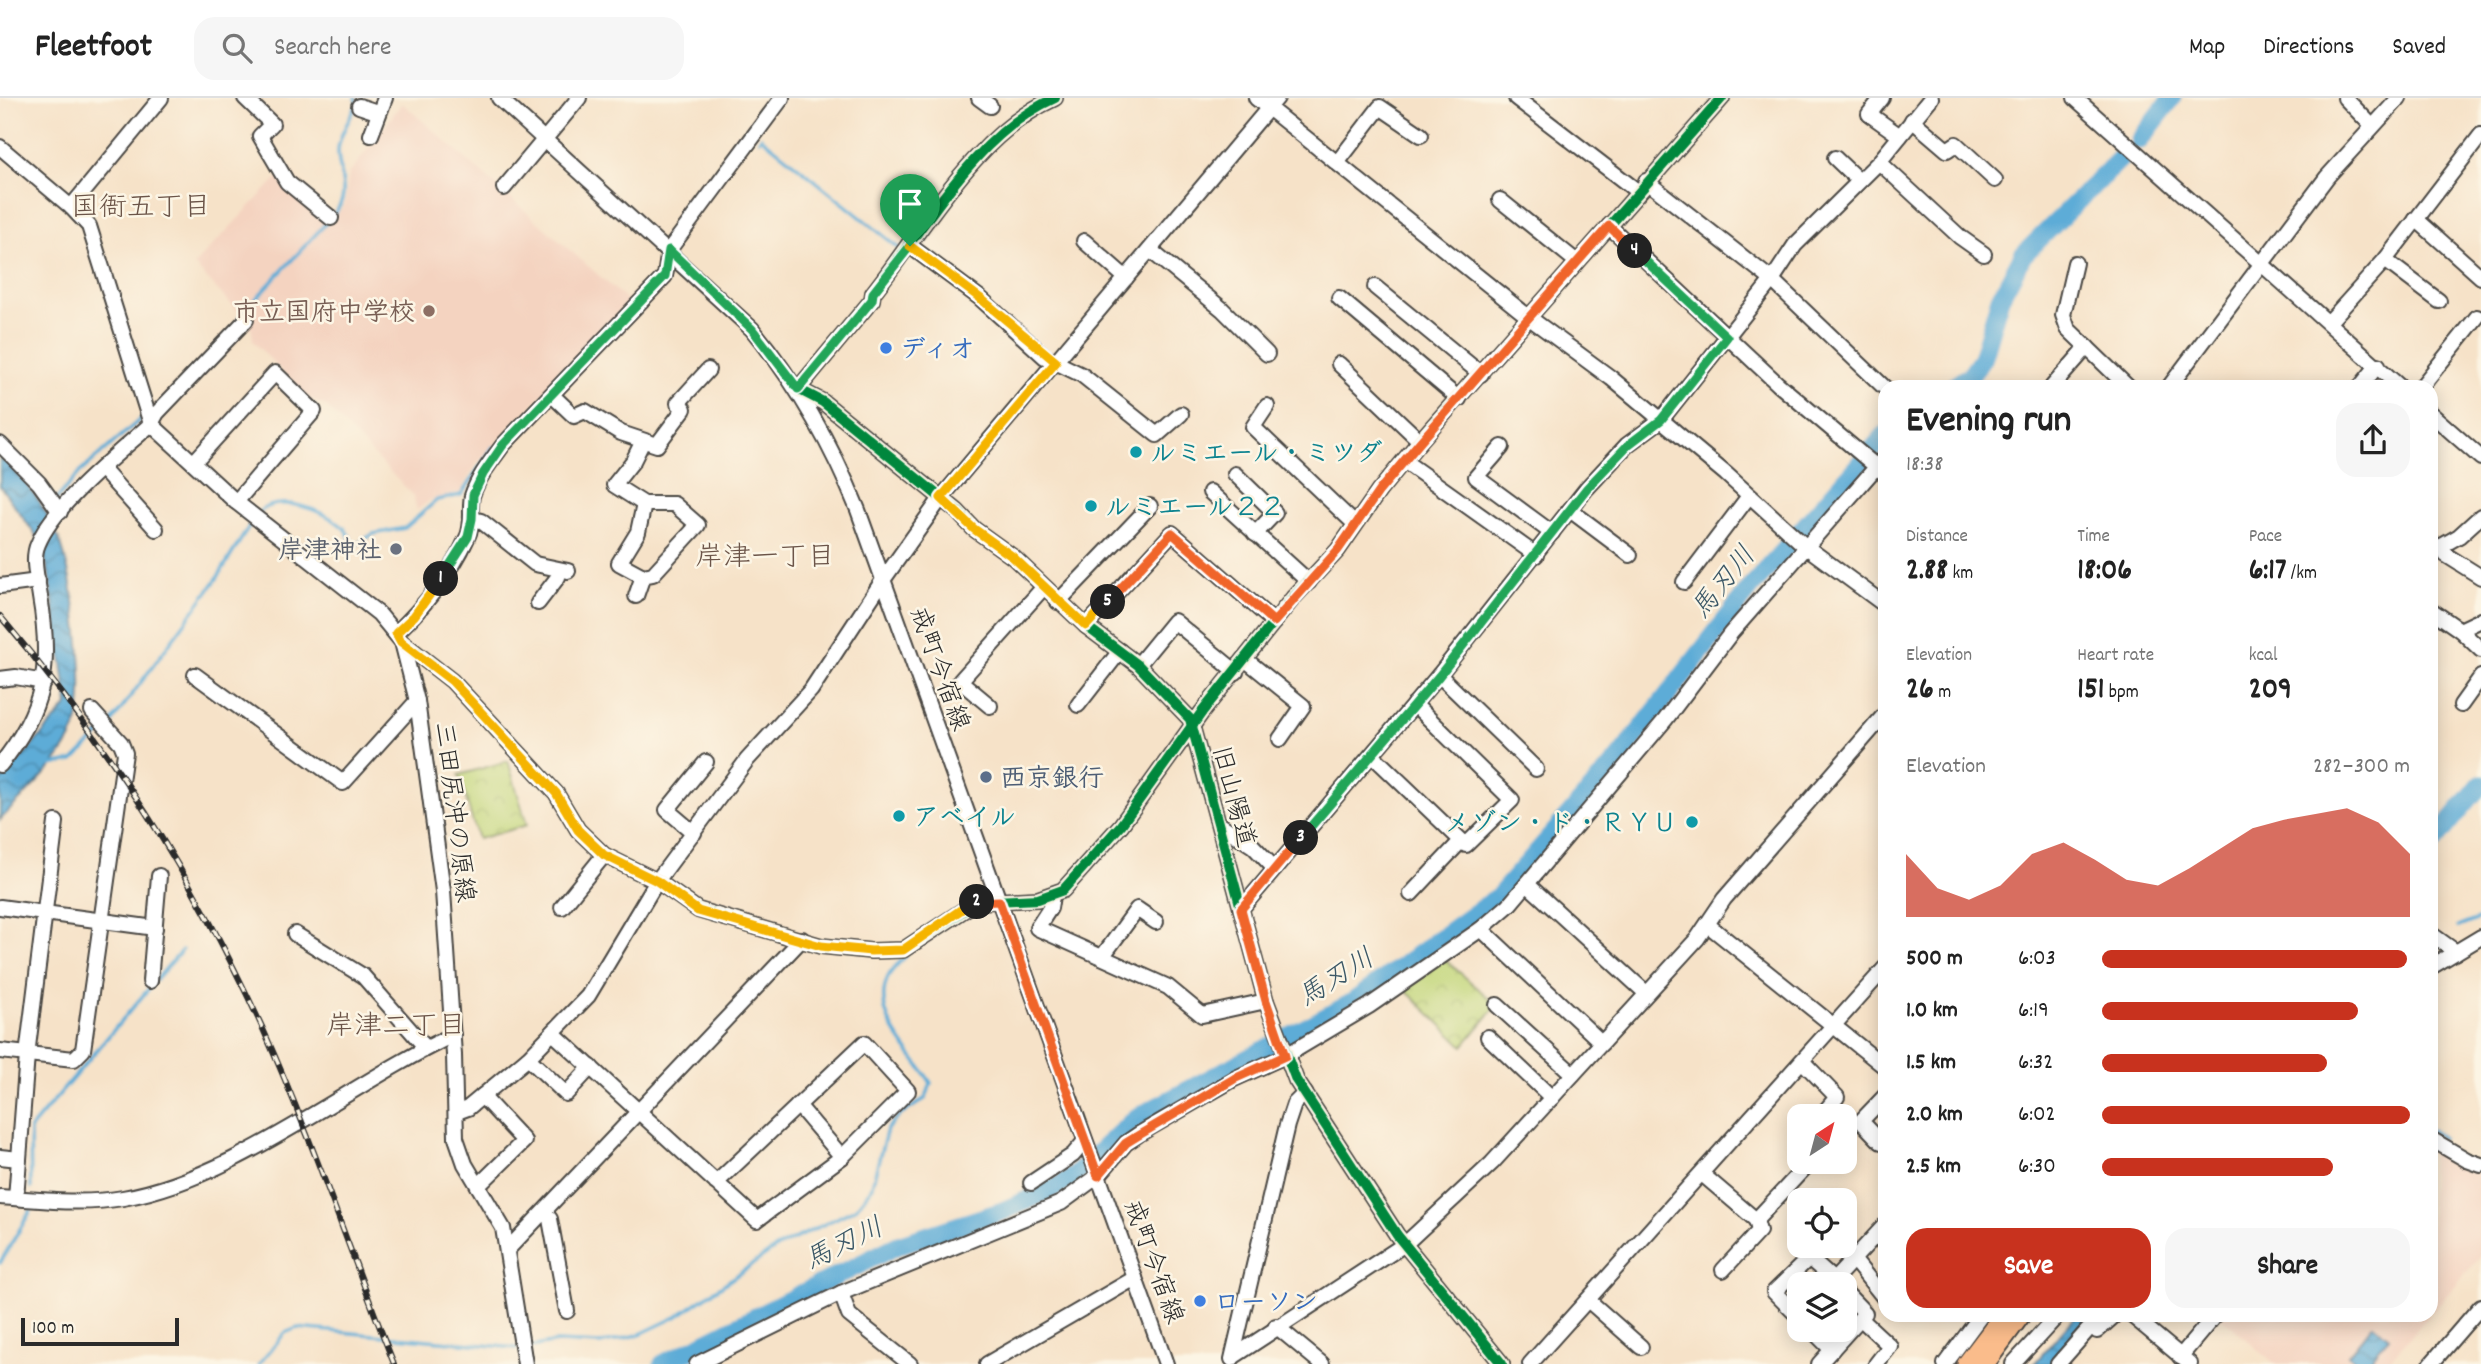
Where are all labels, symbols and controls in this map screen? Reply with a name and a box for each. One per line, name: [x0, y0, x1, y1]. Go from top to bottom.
search box: [194, 17, 684, 80]
text: Fleetfoot: [35, 25, 152, 72]
icon: search: [218, 29, 256, 67]
text: Search here: [274, 30, 391, 67]
text: Map: [2189, 31, 2225, 65]
text: Directions: [2263, 31, 2354, 65]
text: Saved: [2392, 31, 2446, 65]
pin: [880, 174, 940, 246]
icon: arrive: [891, 185, 929, 223]
district label: 国衙五丁目: [71, 190, 211, 230]
pin: 4: [1618, 234, 1652, 268]
text: 4: [1631, 237, 1638, 264]
place label: 市立国府中学校: [233, 296, 415, 333]
marker: 市立国府中学校: [421, 303, 437, 319]
place label: ディオ: [900, 333, 975, 370]
marker: ディオ: [878, 340, 894, 356]
text: Evening run: [1906, 395, 2071, 450]
button: share: [2336, 403, 2410, 477]
place label: ルミエール・ミツダ: [1150, 437, 1382, 474]
marker: ルミエール・ミツダ: [1128, 444, 1144, 460]
text: 18:38: [1906, 449, 1944, 482]
place label: ルミエール２２: [1105, 491, 1285, 528]
marker: ルミエール２２: [1083, 498, 1099, 514]
text: Distance: [1906, 524, 1968, 551]
text: Time: [2077, 524, 2110, 551]
text: Pace: [2249, 524, 2282, 551]
place label: 岸津神社: [278, 534, 382, 571]
water label: 馬刃川: [1684, 539, 1768, 629]
district label: 岸津一丁目: [695, 540, 835, 580]
marker: 岸津神社: [388, 541, 404, 557]
text: 2.88: [1906, 551, 1948, 594]
text: 18:06: [2077, 551, 2132, 594]
text: 6:17: [2249, 551, 2286, 594]
pin: 1: [424, 561, 458, 596]
text: km: [1948, 561, 1973, 588]
text: /km: [2286, 561, 2317, 588]
text: 1: [438, 565, 443, 592]
pin: 5: [1090, 584, 1126, 620]
text: 5: [1103, 588, 1112, 615]
street label: 戒町今宿線: [898, 602, 977, 737]
text: Elevation: [1906, 643, 1972, 670]
text: Heart rate: [2077, 643, 2154, 670]
text: kcal: [2249, 643, 2278, 670]
text: 26: [1906, 670, 1934, 713]
text: 151: [2077, 670, 2104, 713]
text: 209: [2249, 670, 2292, 713]
text: m: [1934, 680, 1951, 707]
text: bpm: [2104, 680, 2139, 707]
street label: 三田尻沖の原線: [423, 720, 482, 905]
street label: 旧山陽道: [1200, 742, 1263, 852]
text: Elevation: [1906, 751, 1986, 784]
text: 282–300 m: [2313, 751, 2410, 784]
place label: 西京銀行: [1000, 762, 1104, 799]
marker: 西京銀行: [978, 769, 994, 785]
place label: アベイル: [913, 801, 1016, 838]
place label: メゾン・ド・ＲＹＵ: [1444, 807, 1678, 844]
marker: アベイル: [891, 808, 907, 824]
marker: メゾン・ド・ＲＹＵ: [1684, 814, 1700, 830]
pin: 3: [1284, 820, 1318, 856]
text: 3: [1296, 824, 1305, 851]
pin: 2: [960, 884, 995, 920]
text: 2: [972, 888, 981, 915]
water label: 馬刃川: [1291, 941, 1384, 1019]
text: 500 m: [1906, 943, 1963, 976]
text: 6:03: [2018, 943, 2056, 976]
text: 1.0 km: [1906, 995, 1958, 1028]
text: 6:19: [2018, 995, 2049, 1028]
district label: 岸津二丁目: [326, 1009, 466, 1049]
text: 1.5 km: [1906, 1047, 1956, 1080]
text: 6:32: [2018, 1047, 2053, 1080]
text: 2.0 km: [1906, 1099, 1963, 1132]
text: 6:02: [2018, 1099, 2056, 1132]
north arrow: [1787, 1104, 1857, 1174]
map controls: [1787, 1104, 1857, 1342]
text: 2.5 km: [1906, 1151, 1961, 1184]
text: 6:30: [2018, 1151, 2056, 1184]
button: locate: [1787, 1188, 1857, 1258]
street label: 戒町今宿線: [1112, 1195, 1191, 1330]
water label: 馬刃川: [799, 1210, 892, 1283]
button: Save: [1906, 1228, 2151, 1308]
button: Share: [2165, 1228, 2410, 1308]
button: layers: [1787, 1272, 1857, 1342]
place label: ローソン: [1214, 1286, 1318, 1323]
marker: ローソン: [1192, 1293, 1208, 1309]
scale bar: [21, 1315, 178, 1347]
text: 100 m: [32, 1316, 74, 1343]

